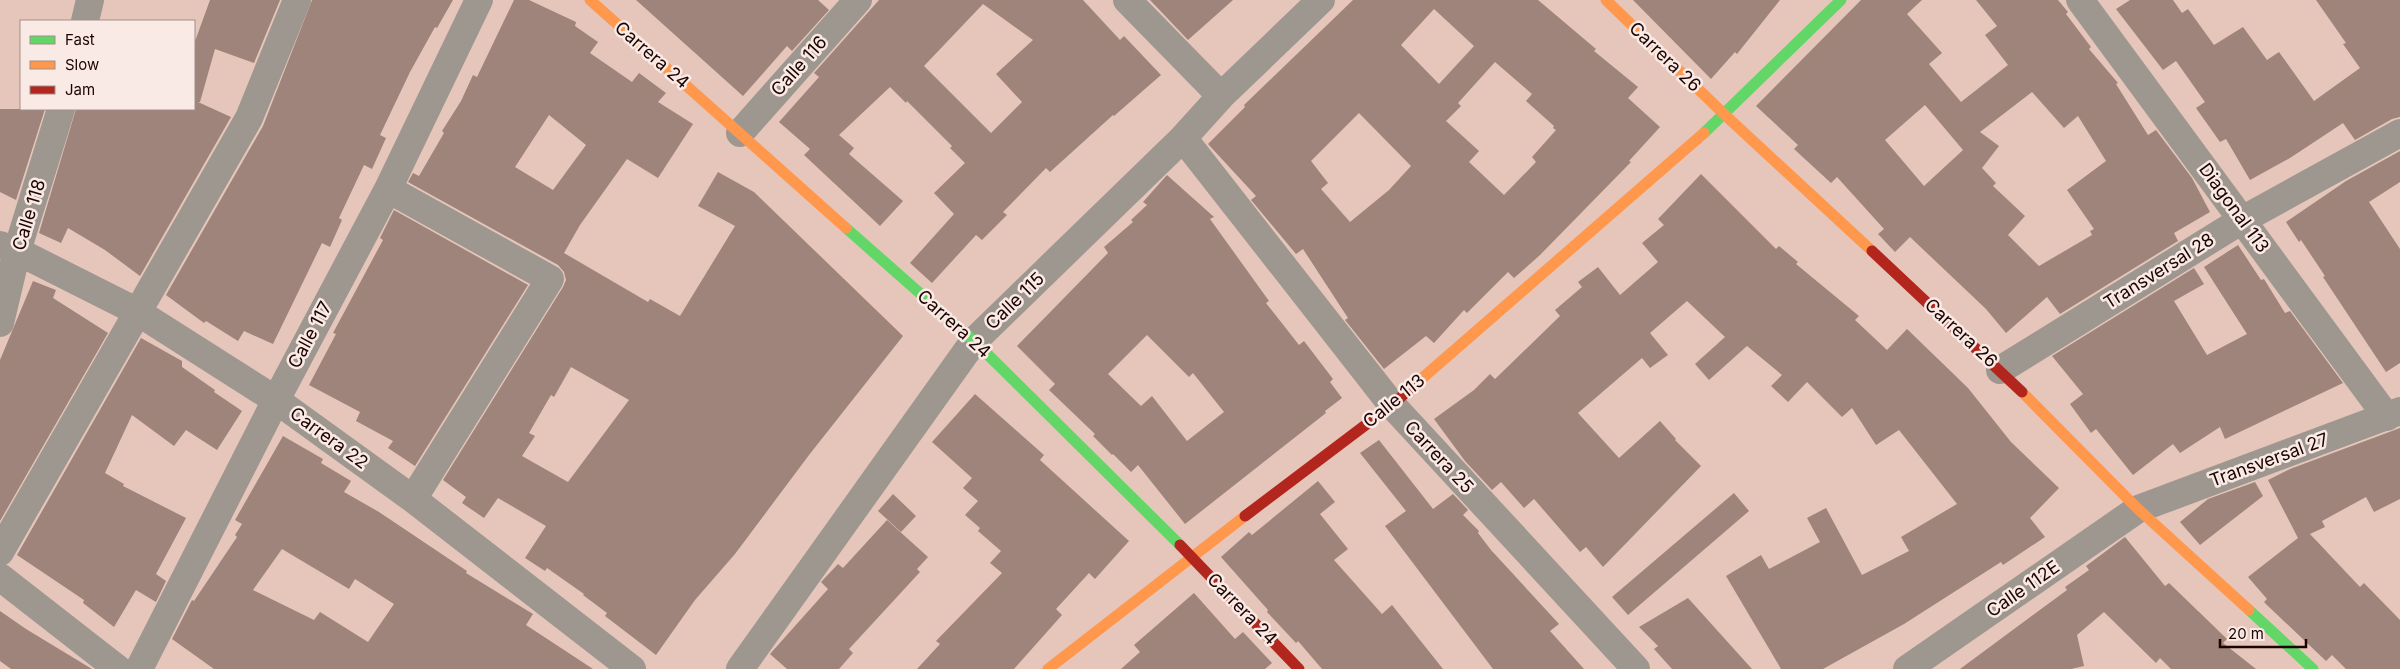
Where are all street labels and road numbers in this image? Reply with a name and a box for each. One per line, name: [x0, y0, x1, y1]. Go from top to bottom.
street label: Carrera 24: [611, 17, 694, 93]
street label: Carrera 26: [1625, 17, 1706, 96]
street label: Calle 116: [766, 31, 831, 100]
street label: Diagonal 113: [2195, 159, 2274, 256]
street label: Calle 118: [8, 177, 49, 253]
street label: Transversal 28: [2100, 228, 2218, 313]
street label: Calle 115: [981, 268, 1048, 334]
street label: Carrera 24: [913, 285, 995, 362]
street label: Carrera 26: [1921, 294, 2002, 371]
street label: Calle 117: [283, 298, 336, 372]
street label: Calle 113: [1359, 369, 1429, 432]
street label: Carrera 22: [286, 402, 372, 473]
street label: Carrera 25: [1401, 416, 1478, 497]
street label: Transversal 27: [2207, 428, 2331, 491]
street label: Calle 112E: [1982, 556, 2063, 621]
street label: Carrera 24: [1203, 568, 1282, 649]

